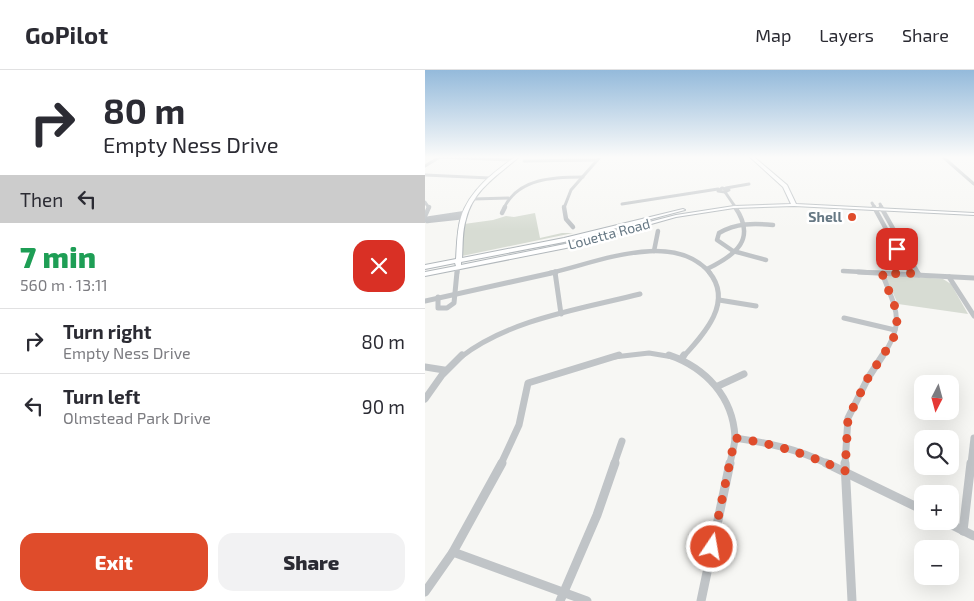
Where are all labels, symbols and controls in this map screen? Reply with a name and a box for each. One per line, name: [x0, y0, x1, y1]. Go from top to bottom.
text: GoPilot: [25, 20, 108, 49]
text: Map: [755, 24, 791, 46]
text: Layers: [819, 24, 874, 46]
text: Share: [902, 24, 949, 46]
text: 80 m: [103, 89, 185, 131]
icon: right: [20, 90, 85, 155]
text: Empty Ness Drive: [103, 131, 279, 157]
icon: left: [73, 185, 101, 213]
text: Then: [20, 188, 63, 211]
place label: Shell: [808, 208, 842, 225]
marker: Shell: [846, 211, 858, 223]
street label: Louetta Road: [566, 214, 652, 253]
pin: [876, 228, 918, 270]
icon: arrive: [883, 235, 911, 263]
text: 7 min: [20, 238, 96, 274]
button: close: [353, 240, 405, 292]
text: 560 m · 13:11: [20, 275, 108, 294]
text: Turn right: [63, 320, 151, 343]
icon: right: [20, 327, 48, 355]
text: 80 m: [361, 330, 405, 353]
text: Empty Ness Drive: [63, 343, 191, 362]
north arrow: [914, 375, 959, 420]
map controls: [914, 375, 959, 585]
text: Turn left: [63, 385, 140, 408]
icon: left: [20, 392, 48, 420]
text: 90 m: [362, 395, 405, 418]
text: Olmstead Park Drive: [63, 408, 211, 427]
button: search: [914, 430, 959, 475]
button: +: [914, 485, 959, 530]
position arrow: [685, 520, 737, 572]
button: Exit: [20, 533, 208, 591]
button: Share: [218, 533, 405, 591]
button: −: [914, 540, 959, 585]

